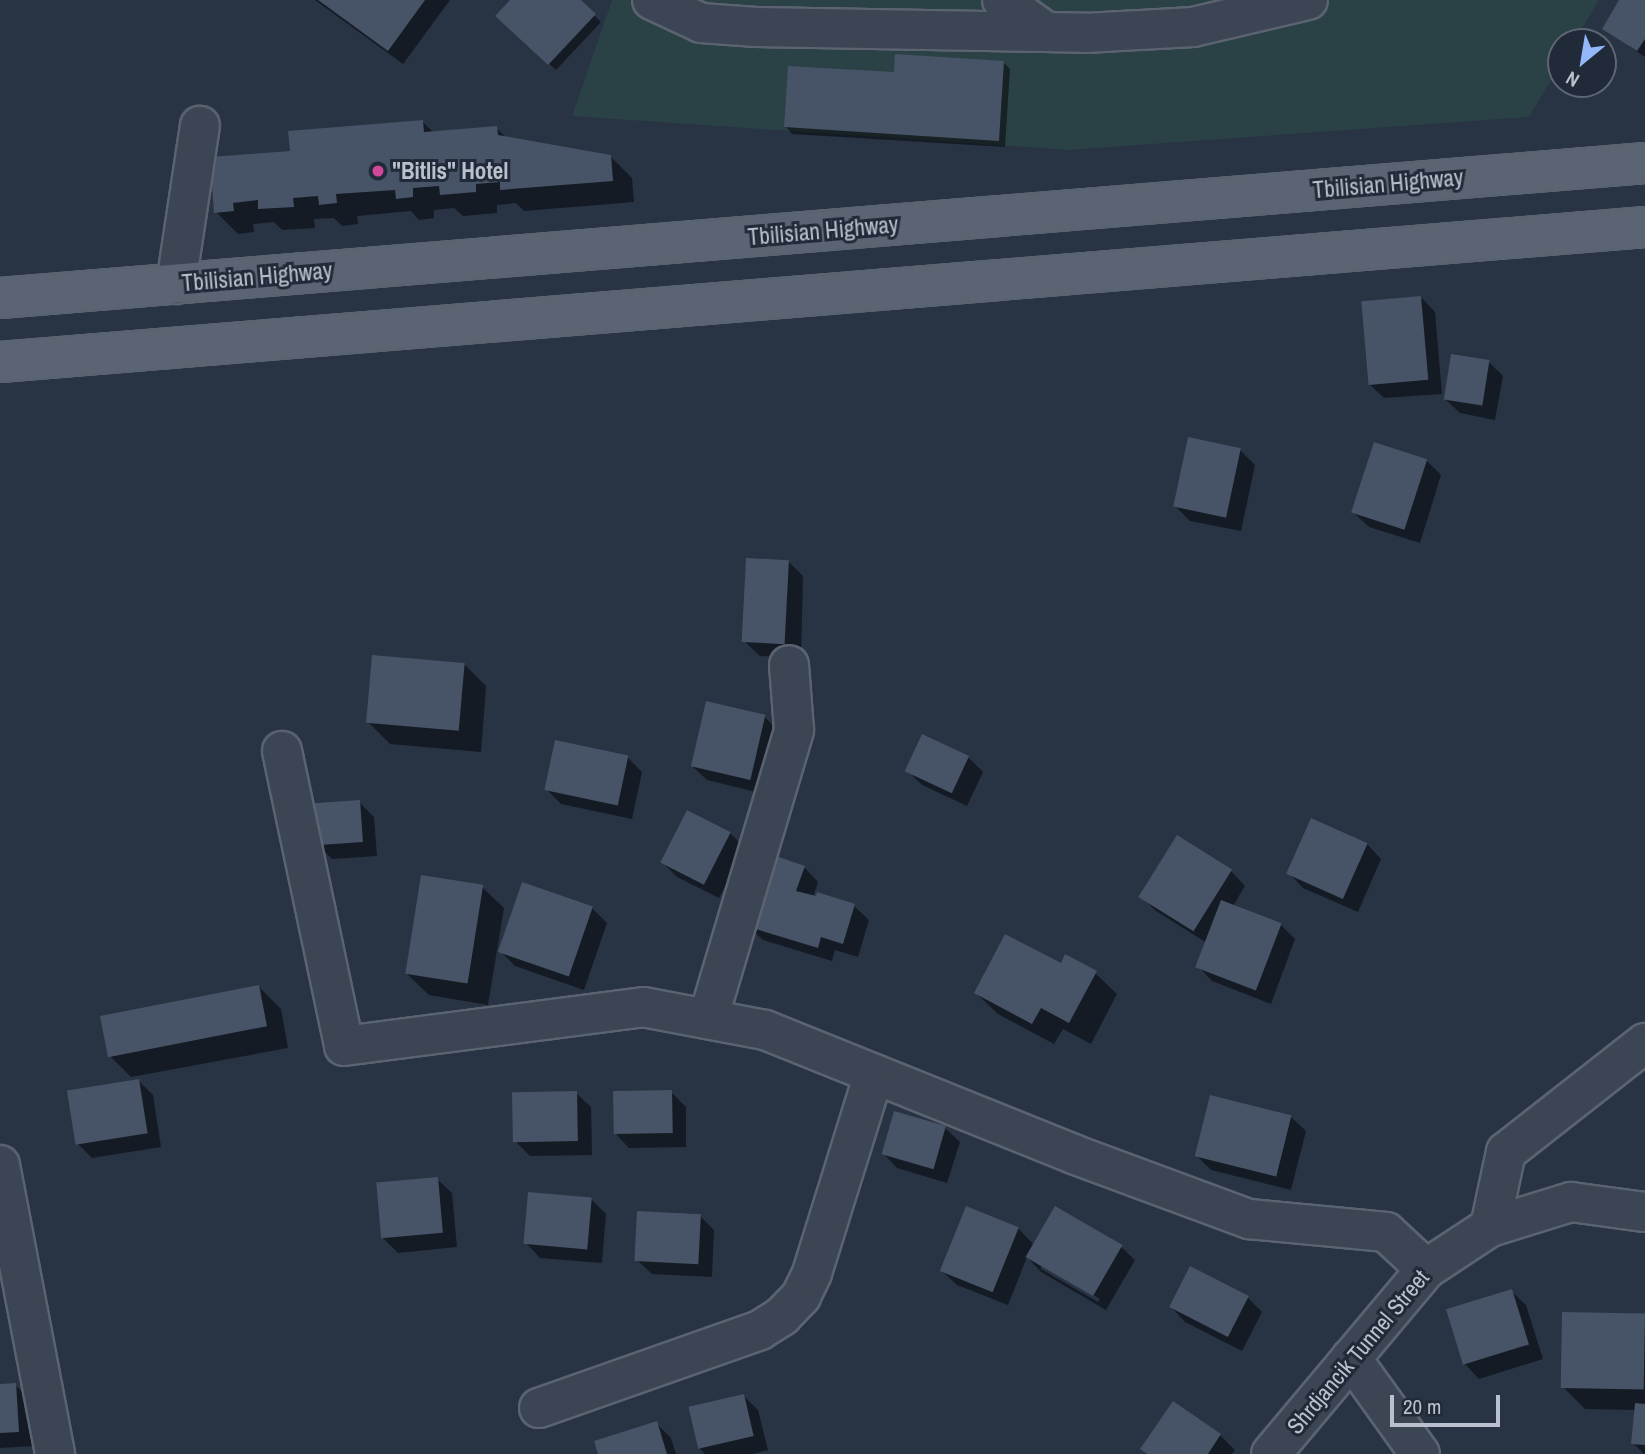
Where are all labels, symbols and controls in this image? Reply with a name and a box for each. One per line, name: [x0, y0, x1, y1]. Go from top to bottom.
north arrow: [1547, 28, 1617, 98]
text: N: [1561, 65, 1584, 94]
place label: "Bitlis" Hotel: [392, 157, 508, 185]
marker: "Bitlis" Hotel: [370, 163, 386, 179]
street label: Tbilisian Highway: [1312, 164, 1464, 204]
street label: Tbilisian Highway: [747, 211, 899, 251]
street label: Tbilisian Highway: [181, 257, 333, 297]
street label: Shrdjancik Tunnel Street: [1281, 1264, 1435, 1440]
scale bar: [1393, 1380, 1503, 1424]
text: 20 m: [1403, 1392, 1441, 1421]

